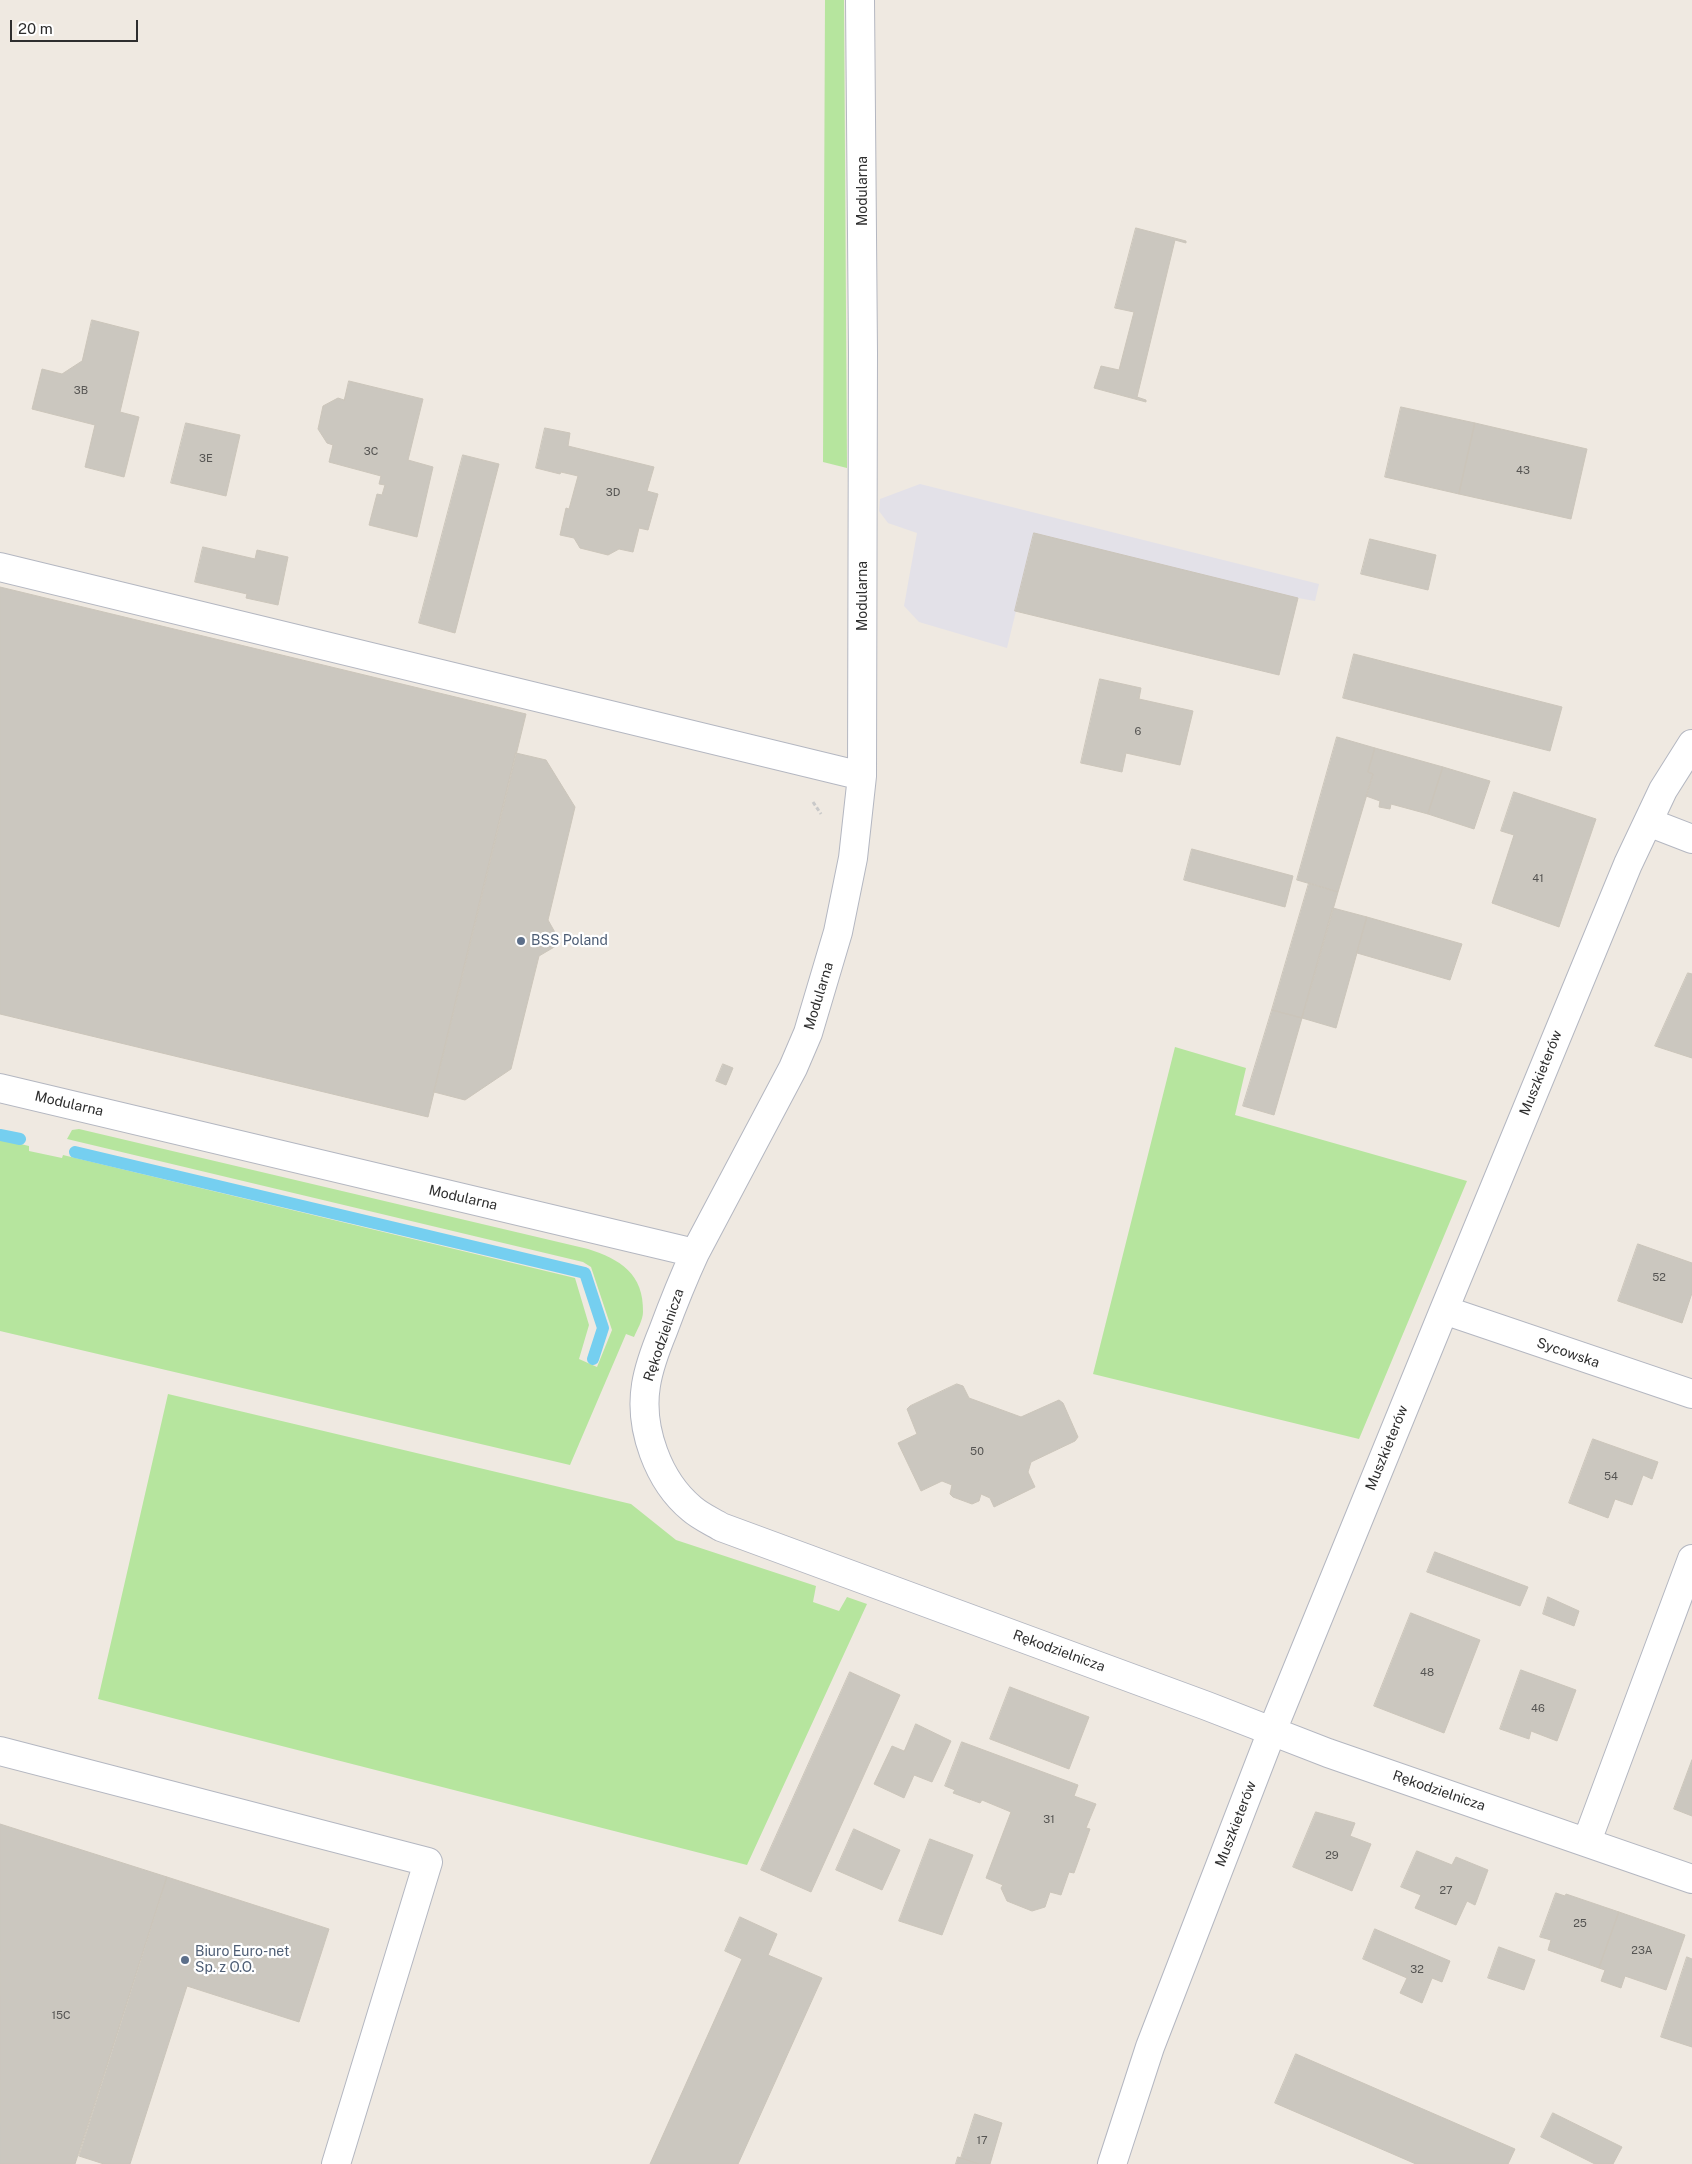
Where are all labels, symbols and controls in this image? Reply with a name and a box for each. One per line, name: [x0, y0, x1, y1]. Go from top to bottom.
scale bar: [12, 10, 140, 42]
text: 20 m: [18, 20, 53, 37]
street label: Modularna: [855, 156, 871, 226]
house number: 3B: [74, 384, 88, 398]
house number: 3C: [364, 445, 378, 459]
house number: 3E: [199, 452, 213, 466]
house number: 43: [1516, 464, 1530, 478]
house number: 3D: [606, 486, 620, 500]
street label: Modularna: [855, 561, 871, 631]
house number: 6: [1135, 725, 1141, 739]
house number: 41: [1532, 872, 1544, 886]
place label: BSS Poland: [531, 933, 608, 949]
marker: BSS Poland: [515, 935, 527, 947]
street label: Modularna: [801, 960, 837, 1032]
street label: Muszkieterów: [1516, 1028, 1566, 1118]
street label: Modularna: [33, 1088, 105, 1120]
street label: Modularna: [427, 1182, 499, 1214]
house number: 52: [1652, 1271, 1666, 1285]
street label: Rękodzielnicza: [640, 1287, 688, 1383]
street label: Sycowska: [1534, 1334, 1602, 1372]
street label: Muszkieterów: [1362, 1403, 1412, 1493]
house number: 50: [970, 1445, 984, 1459]
house number: 54: [1604, 1470, 1618, 1484]
street label: Rękodzielnicza: [1011, 1627, 1107, 1675]
house number: 48: [1420, 1666, 1434, 1680]
house number: 46: [1531, 1702, 1545, 1716]
street label: Rękodzielnicza: [1391, 1767, 1487, 1815]
street label: Muszkieterów: [1212, 1779, 1260, 1869]
house number: 31: [1043, 1813, 1055, 1827]
house number: 29: [1325, 1849, 1339, 1863]
house number: 27: [1439, 1884, 1453, 1898]
house number: 25: [1573, 1917, 1587, 1931]
place label: Biuro Euro-net Sp. z O.O.: [195, 1944, 289, 1976]
house number: 23A: [1631, 1944, 1653, 1958]
marker: Biuro Euro-net Sp. z O.O.: [179, 1954, 191, 1966]
house number: 32: [1410, 1963, 1424, 1977]
house number: 15C: [51, 2009, 71, 2023]
house number: 17: [976, 2134, 988, 2148]

